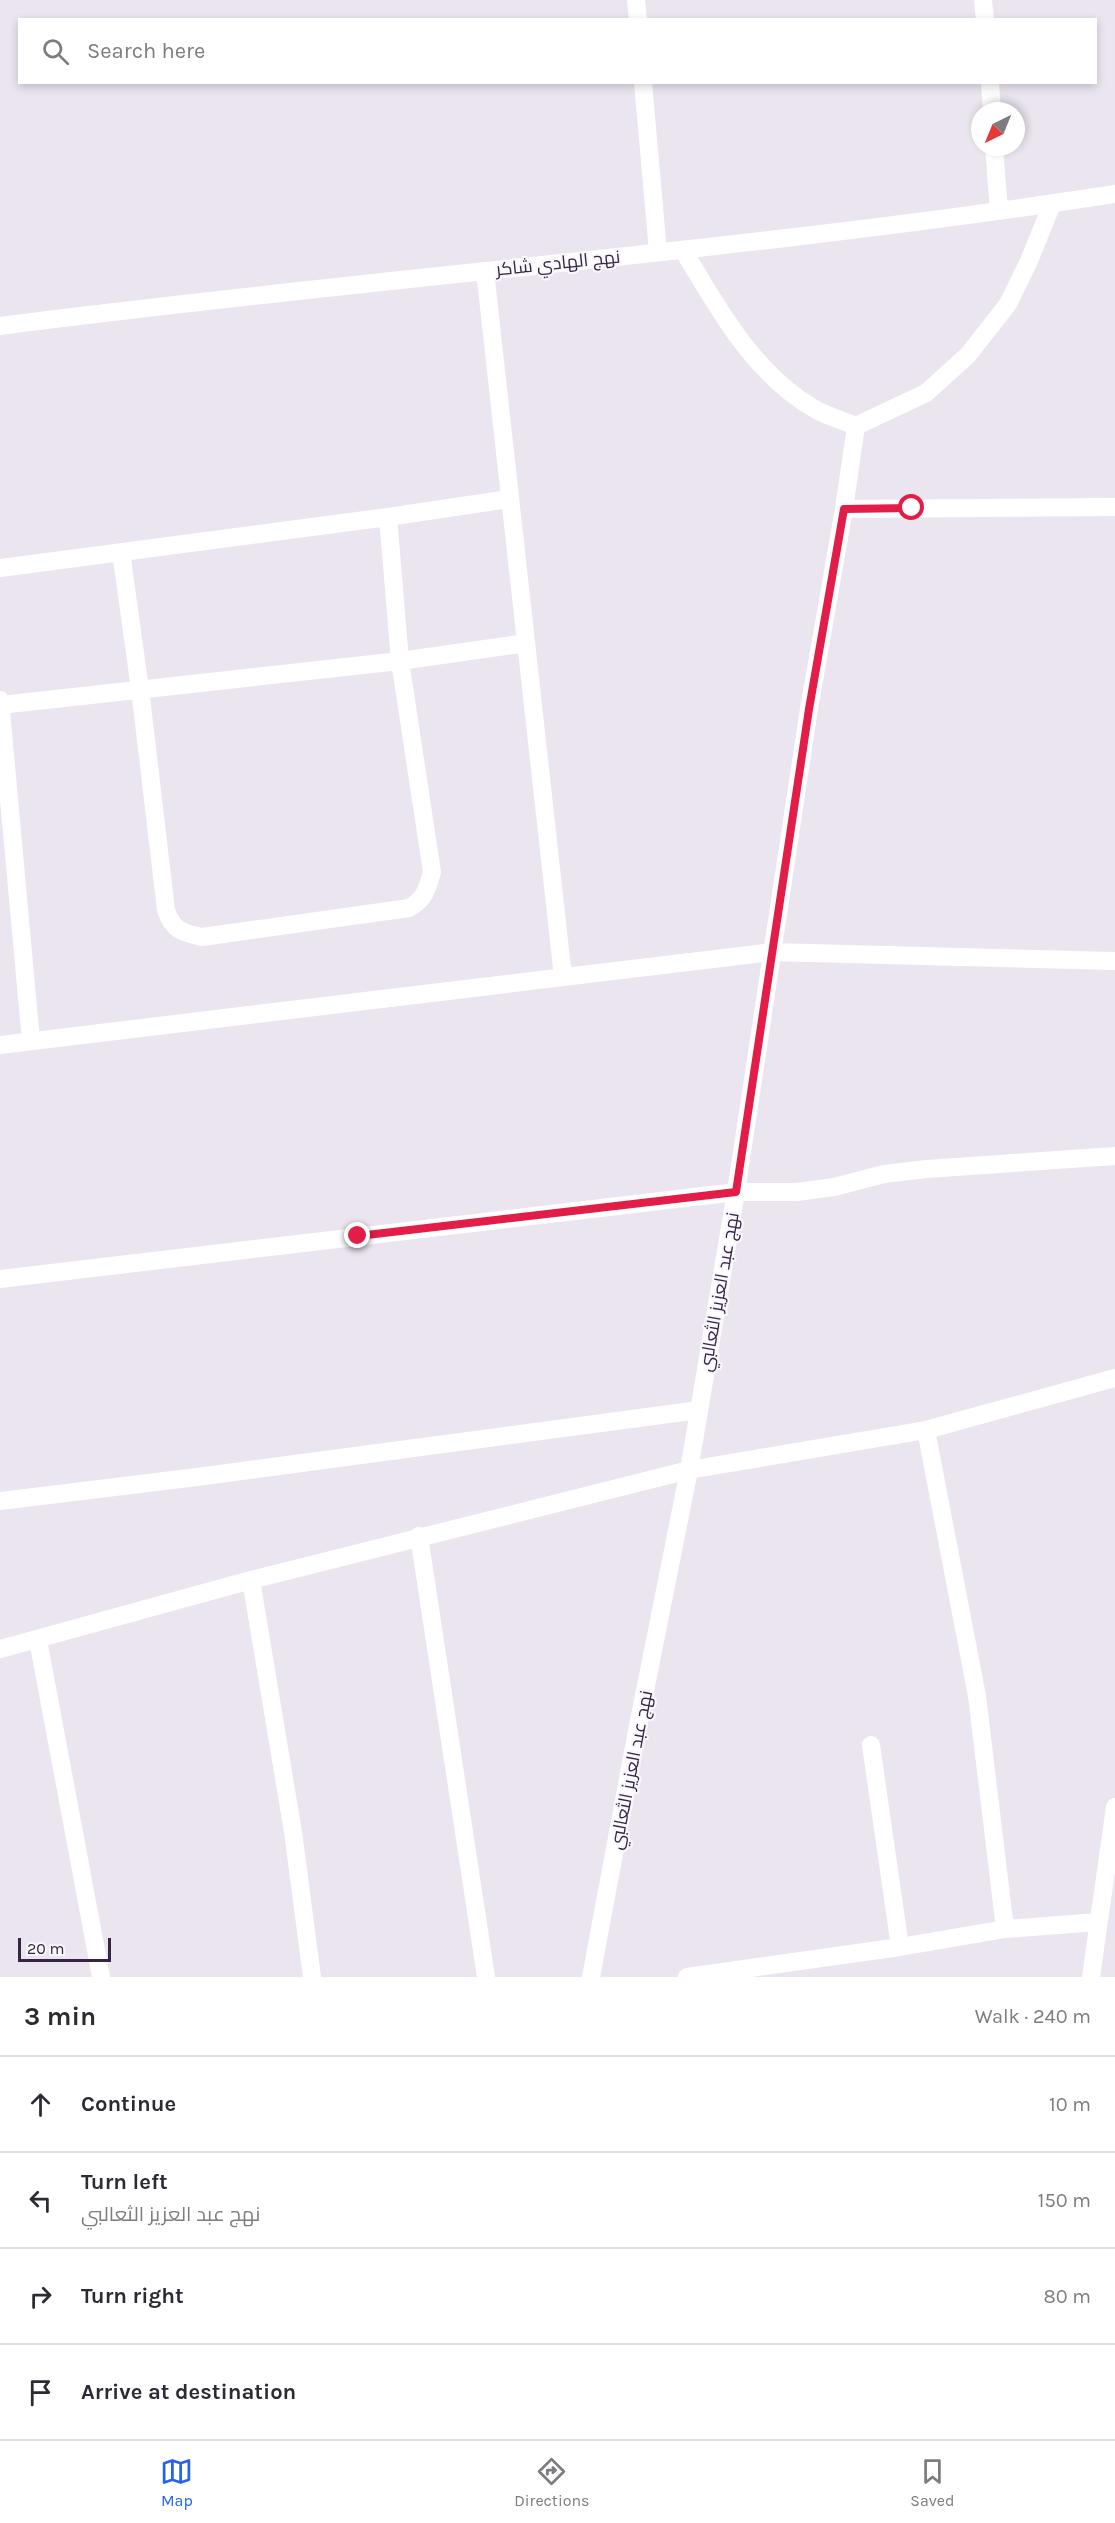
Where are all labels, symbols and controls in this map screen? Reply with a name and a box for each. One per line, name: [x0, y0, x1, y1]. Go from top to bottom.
search box: [18, 18, 1097, 84]
icon: search: [39, 35, 72, 68]
text: Search here: [87, 38, 205, 64]
north arrow: [971, 102, 1025, 156]
street label: نهج الهادي شاكر: [494, 246, 622, 284]
route start: [898, 494, 924, 520]
street label: نهج عبد العزيز الثعالبي: [694, 1211, 747, 1374]
route end: [344, 1222, 370, 1248]
street label: نهج عبد العزيز الثعالبي: [605, 1689, 660, 1852]
scale bar: [18, 1935, 111, 1962]
text: 20 m: [27, 1939, 65, 1958]
text: 3 min: [24, 2001, 96, 2032]
text: Walk · 240 m: [975, 2005, 1091, 2028]
icon: ahead: [24, 2088, 57, 2121]
text: Continue: [81, 2091, 176, 2117]
text: 10 m: [1049, 2093, 1091, 2116]
text: Turn left: [81, 2169, 168, 2195]
icon: left: [24, 2184, 57, 2217]
text: 150 m: [1038, 2189, 1091, 2212]
text: نهج عبد العزيز الثعالبي: [81, 2203, 260, 2226]
icon: right: [24, 2280, 57, 2313]
text: Turn right: [81, 2283, 184, 2309]
text: 80 m: [1043, 2285, 1091, 2308]
icon: arrive: [24, 2376, 57, 2409]
text: Arrive at destination: [81, 2379, 296, 2405]
tab: Map: [160, 2455, 193, 2510]
tab: Directions: [514, 2455, 589, 2510]
tab: Saved: [910, 2455, 955, 2510]

